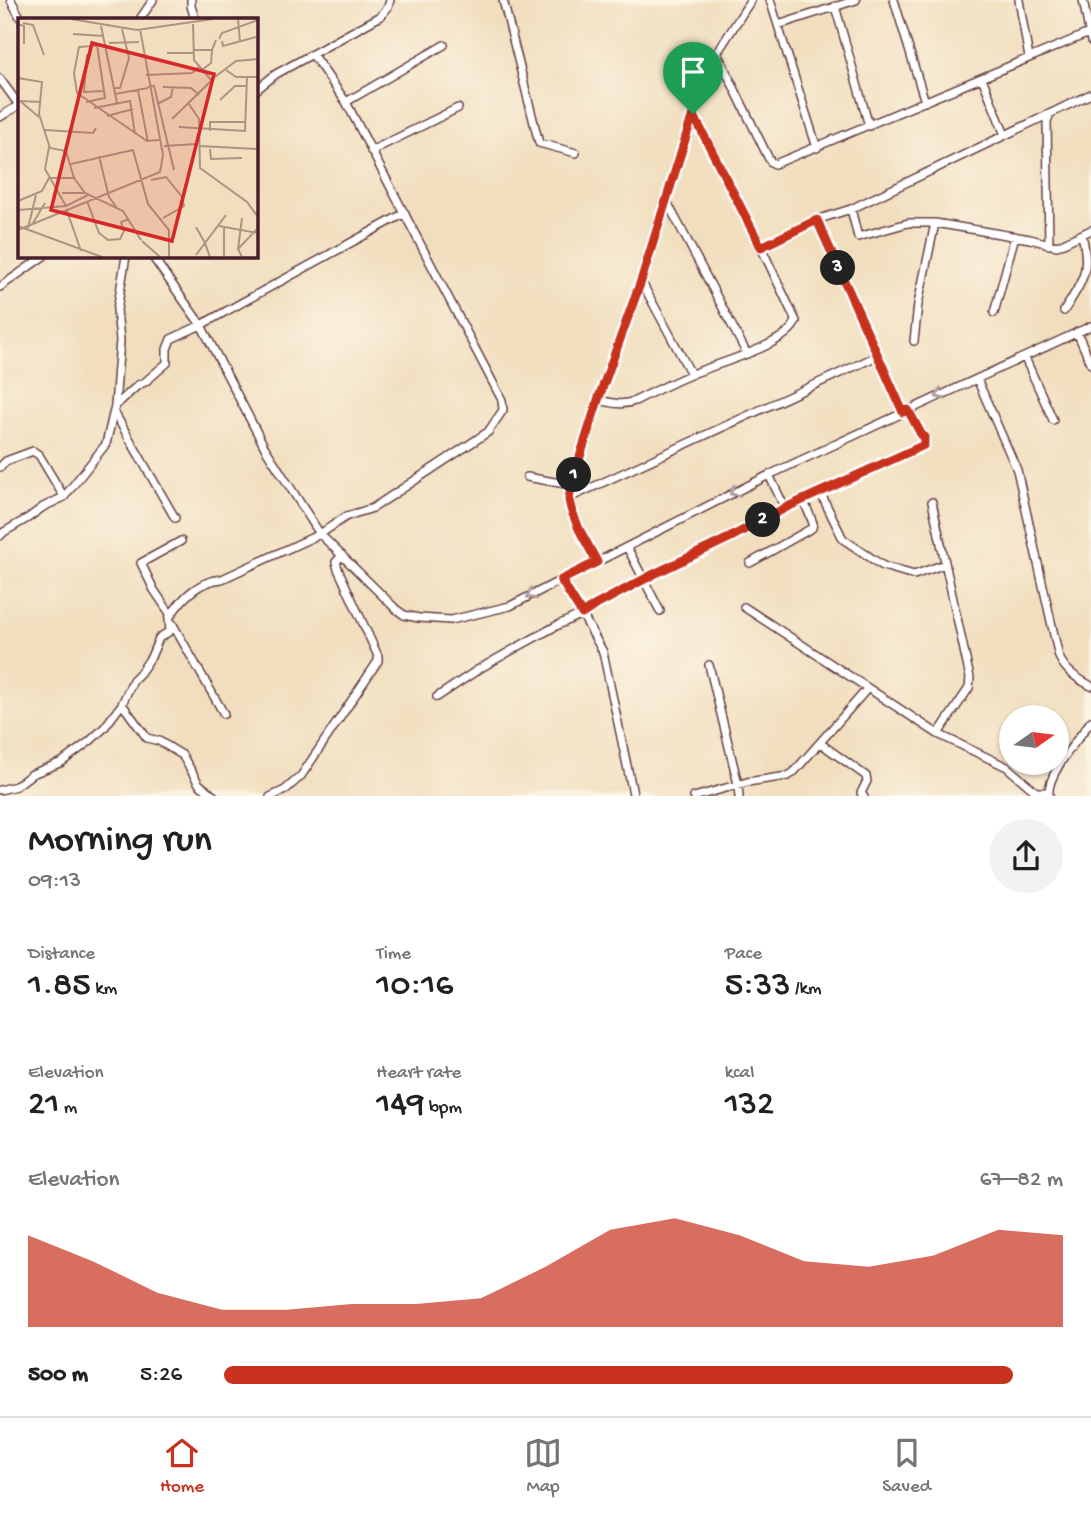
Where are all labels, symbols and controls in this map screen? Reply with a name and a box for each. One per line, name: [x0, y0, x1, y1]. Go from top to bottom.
inset map: [18, 18, 257, 257]
pin: [663, 42, 723, 114]
icon: arrive: [674, 53, 712, 91]
pin: 3: [820, 250, 856, 286]
text: 3: [833, 256, 842, 279]
one-way arrow: [935, 387, 947, 401]
pin: 1: [556, 458, 592, 492]
text: 1: [570, 463, 577, 486]
one-way arrow: [729, 484, 741, 498]
pin: 2: [746, 503, 780, 538]
text: 2: [758, 508, 767, 531]
one-way arrow: [526, 587, 538, 600]
north arrow: [999, 705, 1069, 775]
map controls: [999, 705, 1069, 775]
button: share: [989, 819, 1063, 893]
text: Morning run: [28, 820, 212, 864]
text: 09:13: [28, 868, 81, 895]
text: Distance: [28, 943, 95, 966]
text: Time: [376, 943, 411, 966]
text: Pace: [725, 943, 762, 966]
text: 1.85: [28, 966, 91, 1007]
text: 10:16: [376, 966, 453, 1007]
text: 5:33: [725, 966, 790, 1007]
text: km: [91, 978, 117, 1001]
text: /km: [790, 978, 821, 1001]
text: Elevation: [28, 1062, 104, 1085]
text: Heart rate: [376, 1062, 461, 1085]
text: kcal: [725, 1062, 754, 1085]
text: 21: [28, 1085, 59, 1126]
text: 149: [376, 1085, 425, 1126]
text: 132: [725, 1085, 774, 1126]
text: m: [59, 1097, 77, 1120]
text: bpm: [425, 1097, 462, 1120]
text: Elevation: [28, 1167, 119, 1194]
text: 67–82 m: [980, 1167, 1063, 1194]
text: 500 m: [28, 1362, 88, 1389]
text: 5:26: [140, 1362, 182, 1389]
tab: Home: [160, 1434, 204, 1499]
tab: Map: [524, 1434, 562, 1499]
tab: Saved: [882, 1434, 931, 1499]

